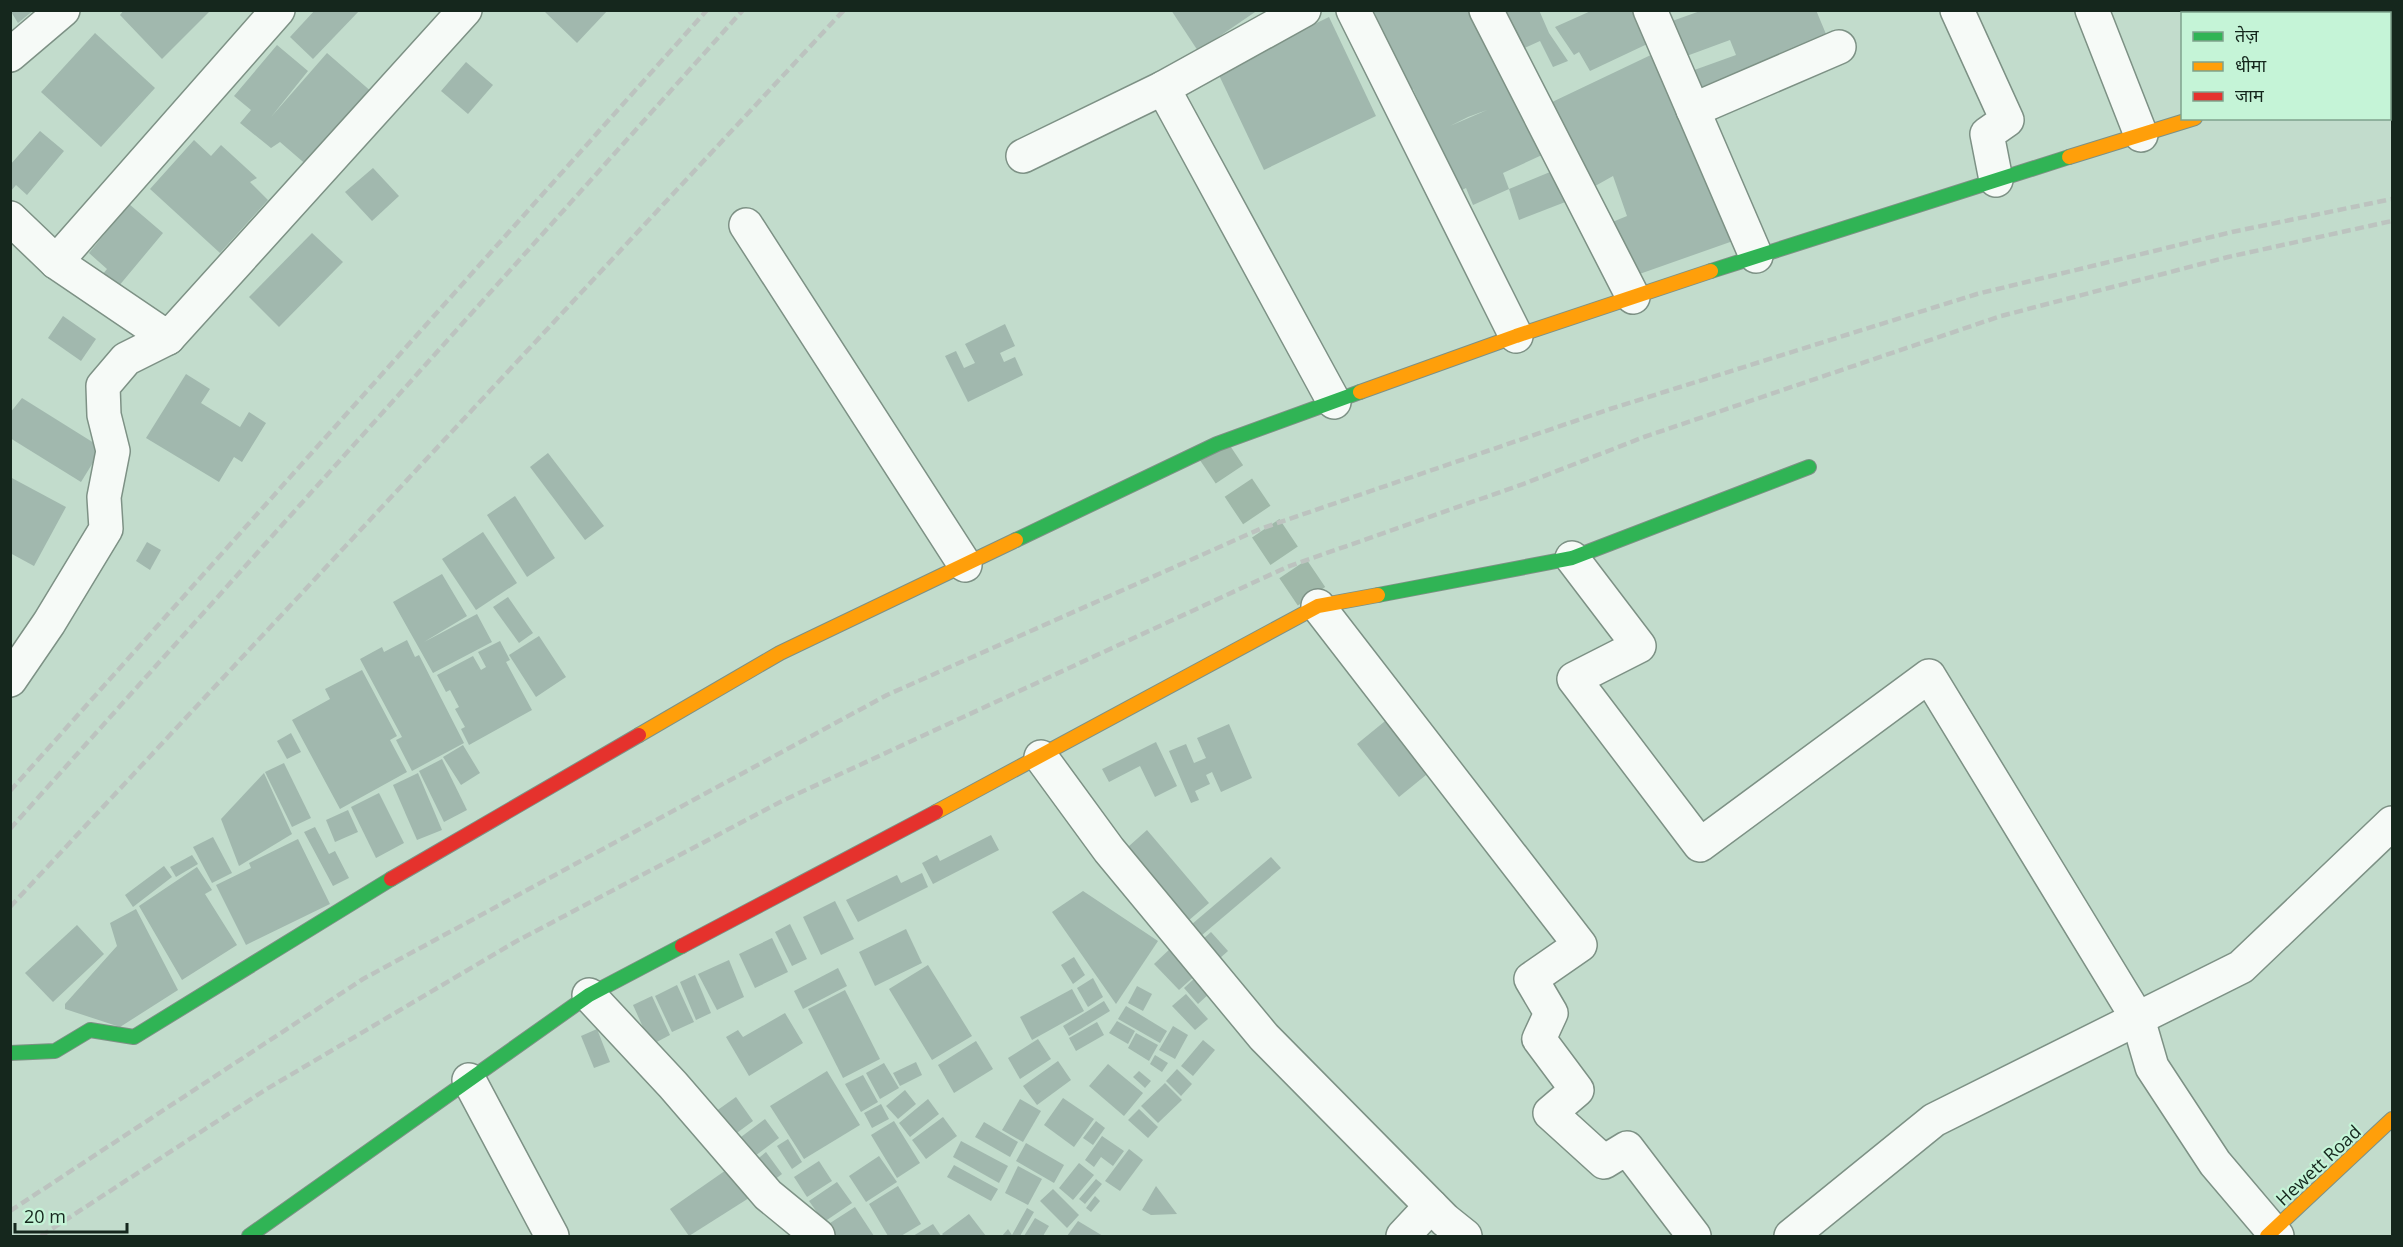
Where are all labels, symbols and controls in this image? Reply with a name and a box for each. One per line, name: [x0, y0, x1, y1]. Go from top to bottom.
legend: [2181, 12, 2391, 120]
text: तेज़: [2235, 23, 2259, 47]
text: धीमा: [2235, 53, 2266, 77]
text: जाम: [2235, 83, 2265, 107]
street label: Hewett Road: [2270, 1119, 2366, 1211]
scale bar: [15, 1196, 128, 1234]
text: 20 m: [24, 1204, 66, 1228]

